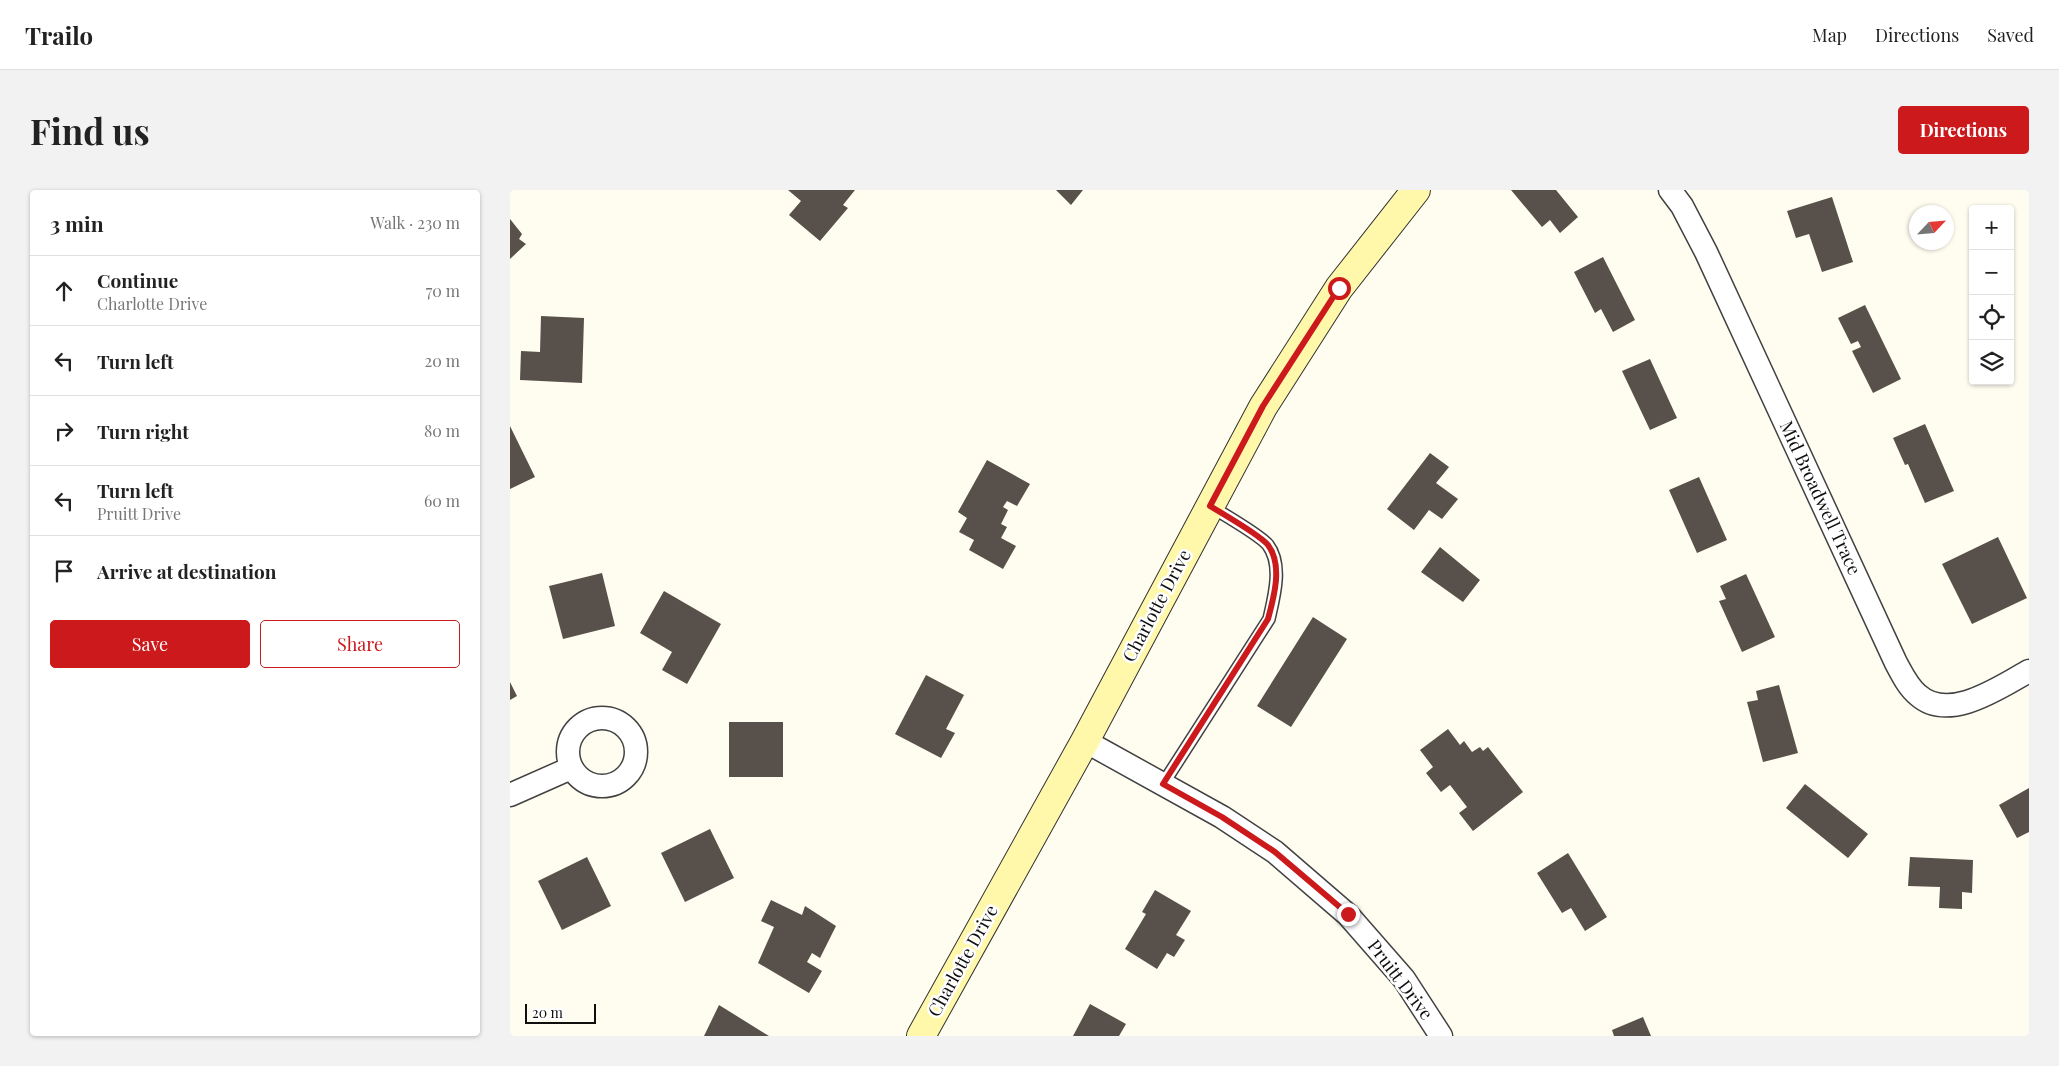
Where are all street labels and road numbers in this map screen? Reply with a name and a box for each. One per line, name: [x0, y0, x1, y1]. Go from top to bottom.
street label: Mid Broadwell Trace: [1775, 417, 1867, 578]
street label: Charlotte Drive: [1116, 545, 1196, 666]
street label: Charlotte Drive: [922, 900, 1003, 1021]
street label: Pruitt Drive: [1363, 934, 1439, 1024]

